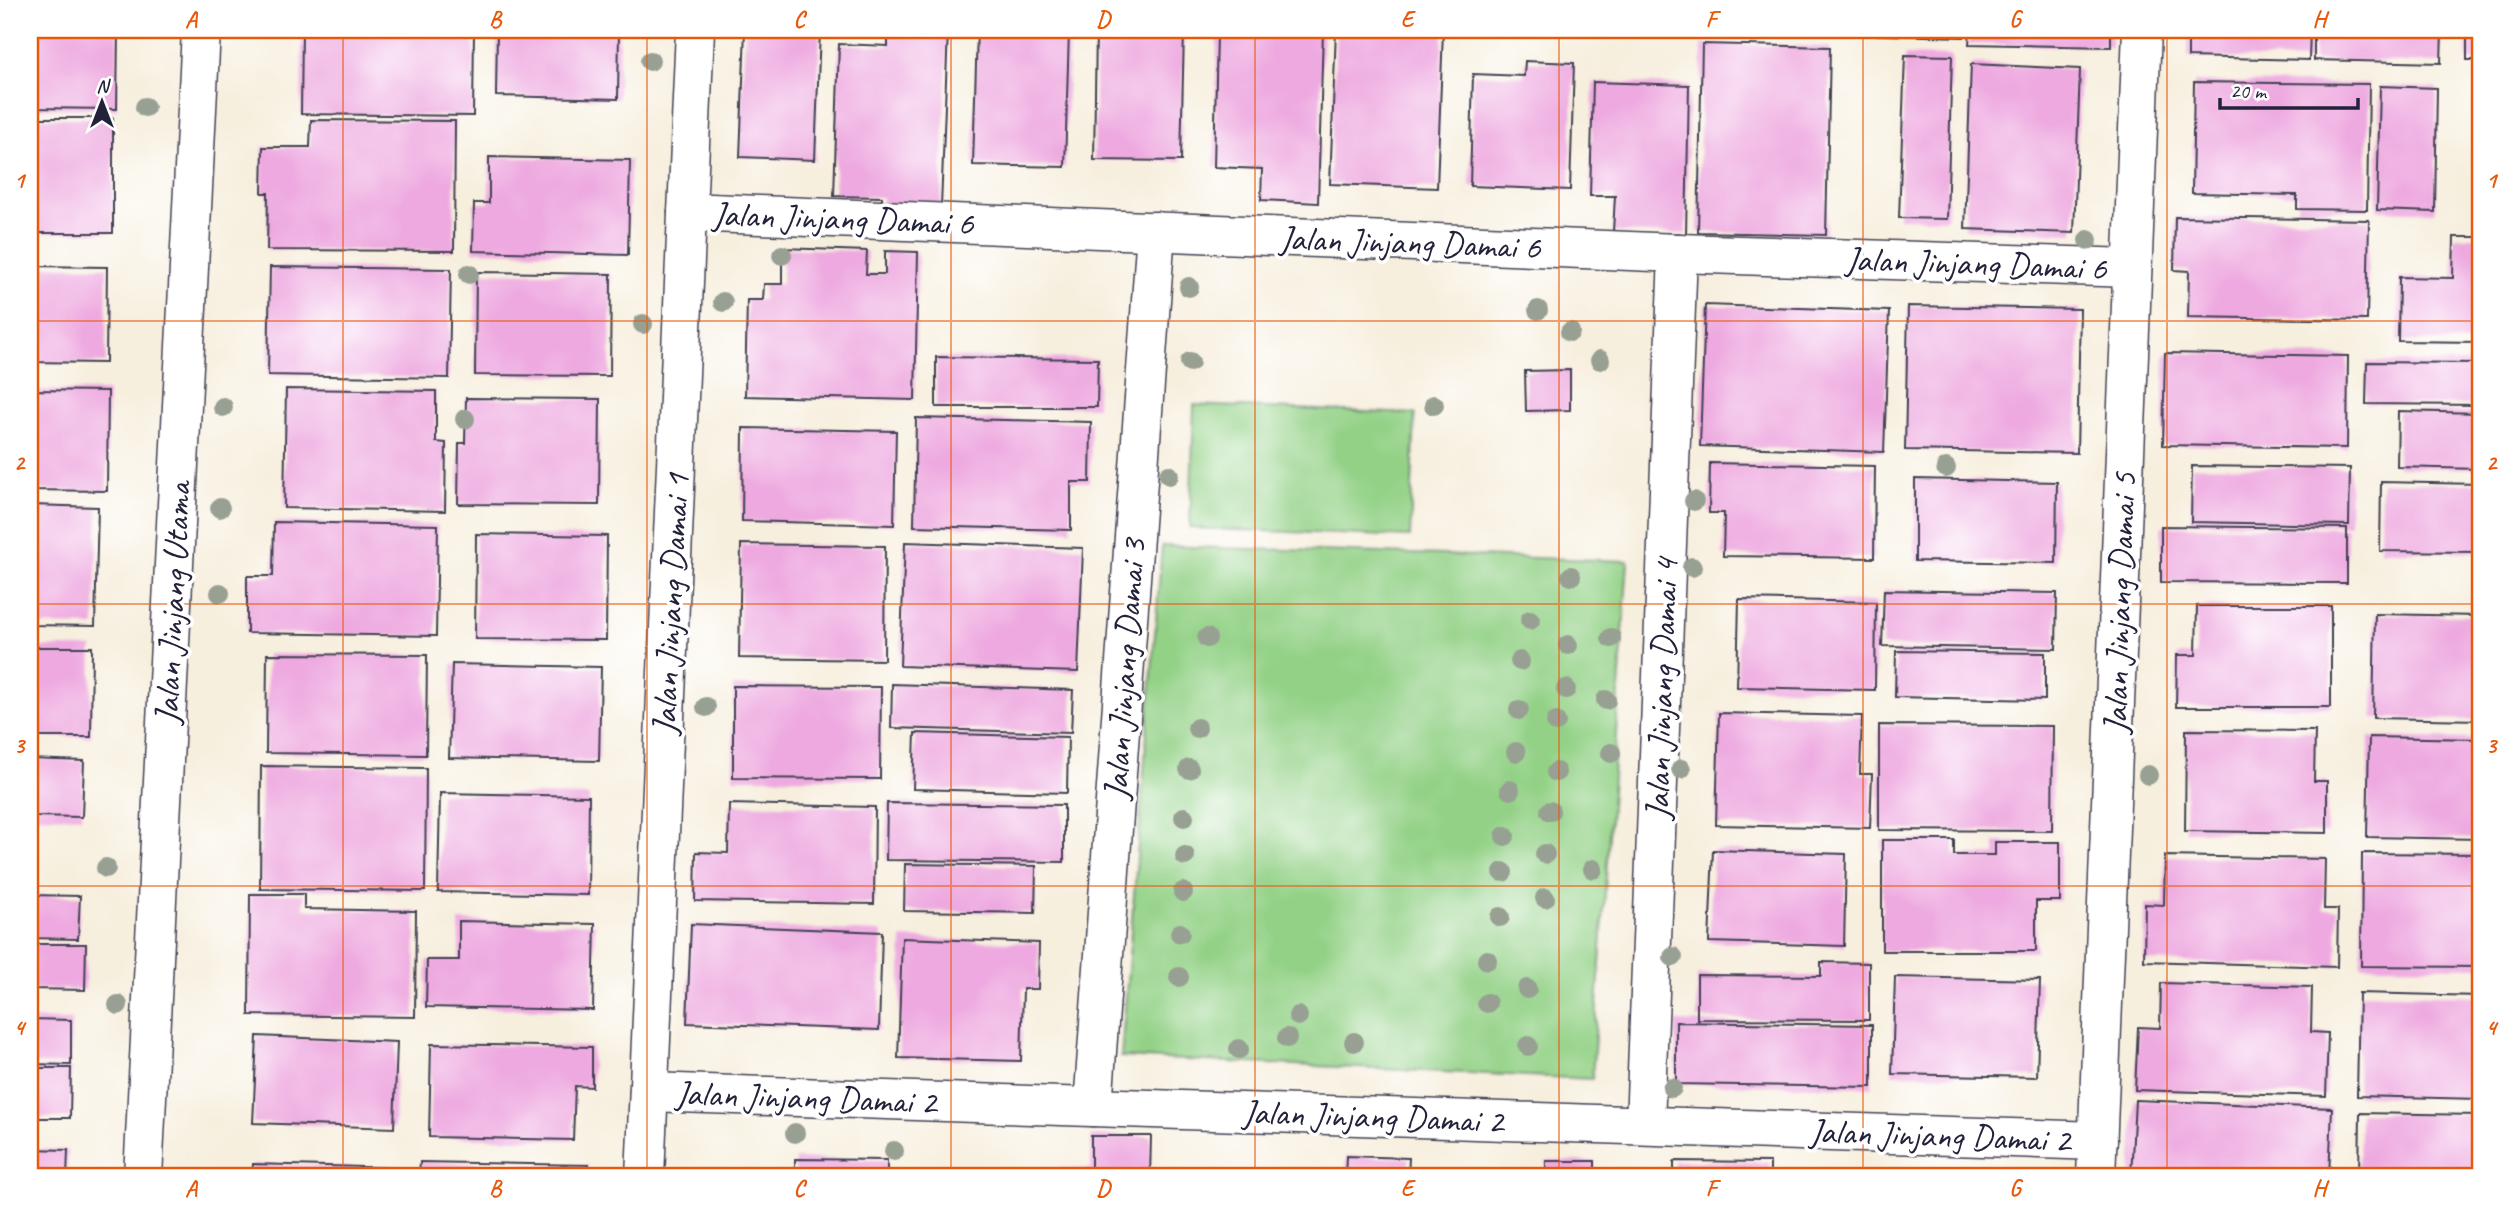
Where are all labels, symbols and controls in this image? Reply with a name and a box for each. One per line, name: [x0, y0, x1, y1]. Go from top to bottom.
text: A: [185, 5, 199, 34]
text: B: [489, 5, 503, 34]
text: C: [794, 5, 808, 34]
text: D: [1096, 5, 1112, 34]
text: E: [1401, 5, 1417, 34]
text: F: [1706, 5, 1722, 34]
text: G: [2009, 5, 2024, 34]
text: H: [2312, 5, 2330, 34]
north arrow: [66, 66, 136, 136]
scale bar: [2220, 66, 2358, 110]
text: N: [96, 74, 111, 98]
text: 20 m: [2230, 78, 2268, 104]
text: 1: [14, 166, 27, 195]
text: 1: [2486, 166, 2499, 195]
street label: Jalan Jinjang Damai 6: [710, 191, 975, 246]
street label: Jalan Jinjang Damai 6: [1277, 215, 1542, 270]
street label: Jalan Jinjang Damai 6: [1843, 236, 2108, 291]
text: 2: [14, 448, 27, 477]
text: 2: [2486, 448, 2499, 477]
street label: Jalan Jinjang Damai 1: [641, 470, 700, 737]
street label: Jalan Jinjang Damai 5: [2092, 470, 2147, 736]
street label: Jalan Jinjang Utama: [144, 478, 201, 727]
street label: Jalan Jinjang Damai 3: [1093, 535, 1156, 803]
street label: Jalan Jinjang Damai 4: [1634, 555, 1689, 822]
text: 3: [14, 731, 27, 760]
text: 3: [2486, 731, 2499, 760]
text: 4: [14, 1013, 27, 1042]
text: 4: [2486, 1013, 2499, 1042]
street label: Jalan Jinjang Damai 2: [673, 1070, 940, 1125]
street label: Jalan Jinjang Damai 2: [1240, 1089, 1507, 1144]
street label: Jalan Jinjang Damai 2: [1807, 1108, 2074, 1163]
text: A: [185, 1174, 199, 1203]
text: B: [489, 1174, 503, 1203]
text: C: [794, 1174, 808, 1203]
text: D: [1096, 1174, 1112, 1203]
text: E: [1401, 1174, 1417, 1203]
text: F: [1706, 1174, 1722, 1203]
text: G: [2009, 1174, 2024, 1203]
text: H: [2312, 1174, 2330, 1203]

